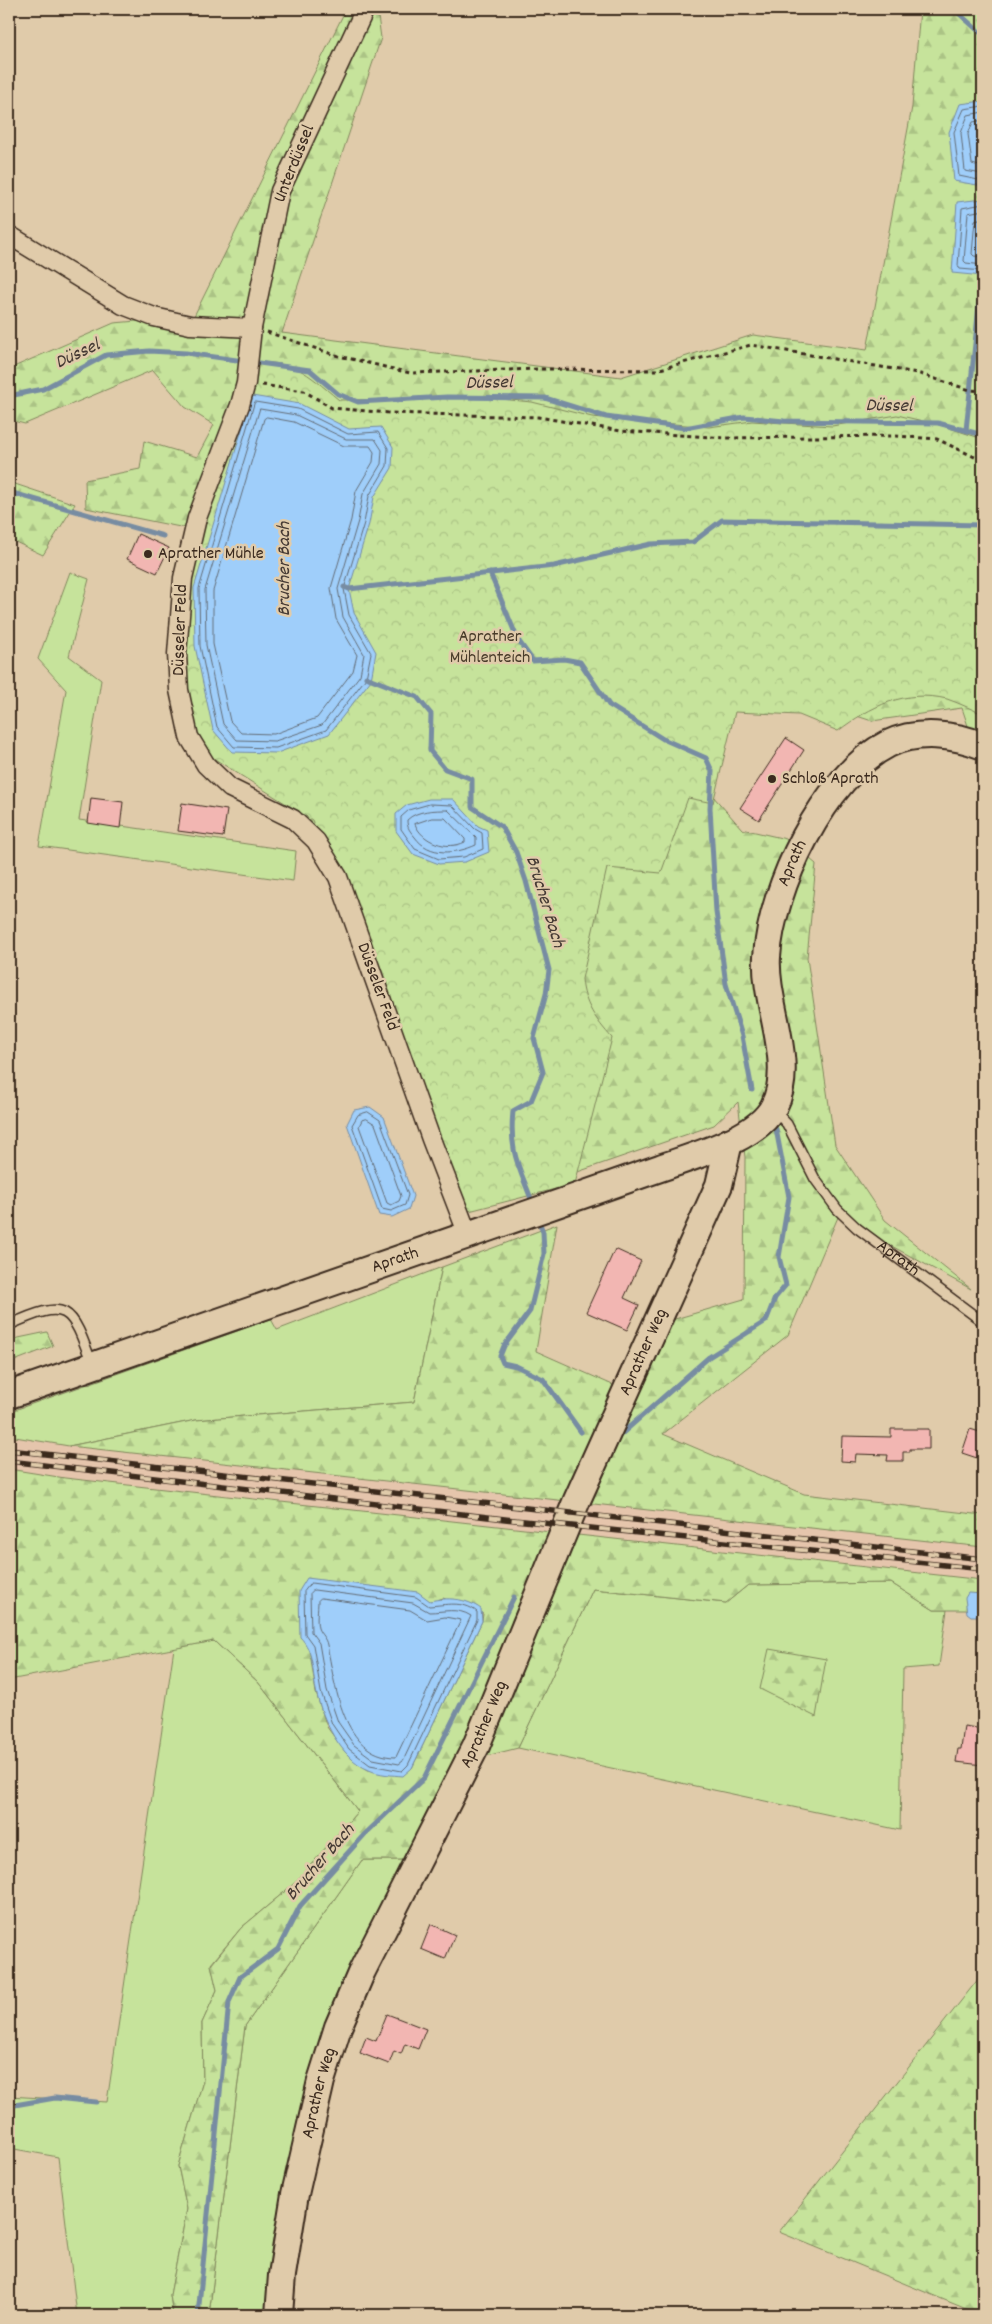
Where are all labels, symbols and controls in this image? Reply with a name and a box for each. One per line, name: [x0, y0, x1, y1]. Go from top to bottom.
street label: Unterdüssel: [268, 121, 322, 207]
water label: Düssel: [51, 332, 106, 377]
water label: Düssel: [465, 370, 514, 398]
water label: Düssel: [865, 393, 914, 421]
water label: Brucher Bach: [272, 520, 299, 616]
place label: Aprather Mühle: [158, 542, 264, 567]
marker: Aprather Mühle: [142, 548, 154, 560]
street label: Düsseler Feld: [167, 584, 195, 676]
park label: Aprather Mühlenteich: [450, 625, 530, 671]
place label: Schloß Aprath: [782, 767, 879, 792]
marker: Schloß Aprath: [766, 773, 778, 785]
street label: Aprath: [772, 836, 814, 890]
water label: Brucher Bach: [517, 853, 571, 952]
street label: Düsseler Feld: [350, 940, 404, 1034]
street label: Aprath: [871, 1234, 925, 1283]
street label: Aprath: [368, 1241, 422, 1280]
street label: Aprather Weg: [613, 1304, 674, 1400]
street label: Aprather Weg: [454, 1677, 514, 1773]
water label: Brucher Bach: [280, 1817, 363, 1908]
street label: Aprather Weg: [296, 2044, 343, 2141]

